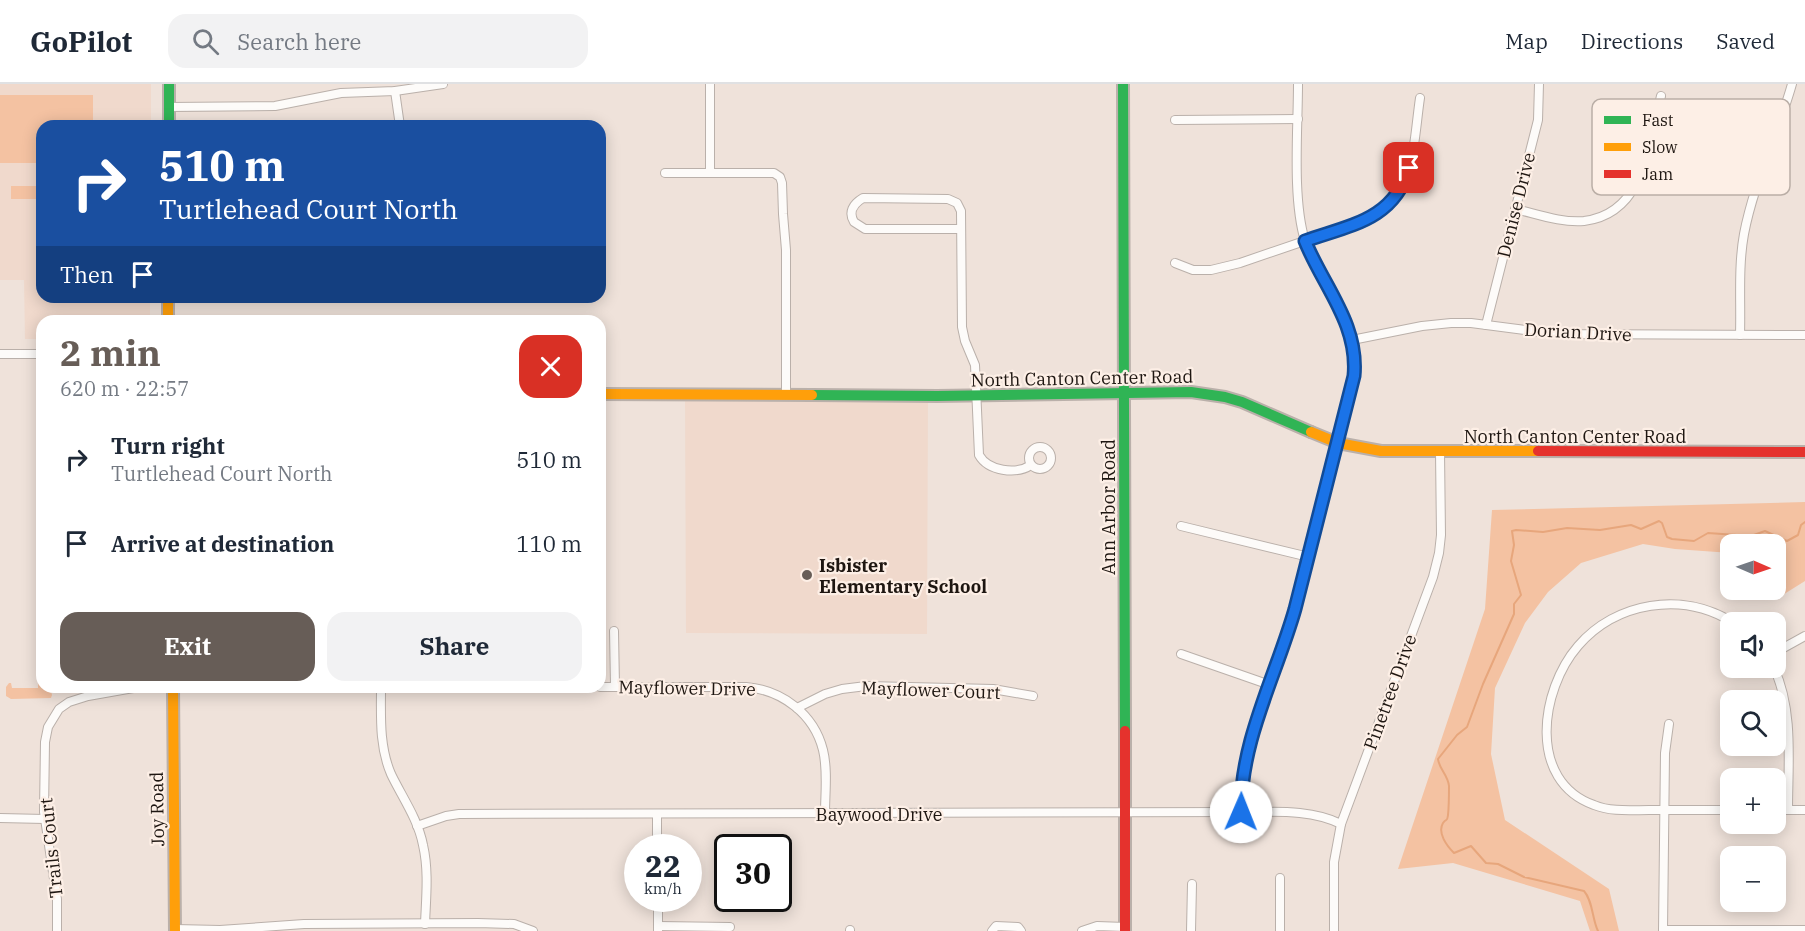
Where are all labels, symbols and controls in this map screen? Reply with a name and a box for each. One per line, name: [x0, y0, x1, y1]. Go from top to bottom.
search box: [168, 14, 588, 68]
text: GoPilot: [30, 23, 132, 60]
icon: search: [189, 25, 222, 58]
text: Search here: [237, 27, 361, 56]
text: Map: [1505, 27, 1548, 55]
text: Directions: [1581, 27, 1683, 55]
text: Saved: [1716, 27, 1775, 55]
legend: [1592, 99, 1790, 195]
text: Fast: [1642, 110, 1674, 130]
text: Slow: [1642, 137, 1678, 157]
text: 510 m: [159, 138, 285, 193]
pin: [1383, 142, 1434, 193]
icon: right: [60, 144, 138, 222]
street label: Denise Drive: [1492, 150, 1540, 260]
icon: arrive: [1392, 151, 1425, 184]
text: Jam: [1642, 164, 1673, 184]
text: Turtlehead Court North: [159, 191, 458, 226]
icon: arrive: [126, 258, 159, 291]
text: Then: [60, 260, 114, 289]
street label: Dorian Drive: [1524, 318, 1632, 346]
text: 2 min: [60, 329, 161, 376]
button: close: [519, 335, 582, 398]
street label: North Canton Center Road: [970, 365, 1194, 391]
text: 620 m · 22:57: [60, 375, 189, 402]
street label: North Canton Center Road: [1464, 425, 1686, 448]
text: Turn right: [111, 431, 225, 460]
street label: Ann Arbor Road: [1097, 439, 1120, 575]
icon: right: [60, 443, 93, 476]
text: 510 m: [516, 445, 582, 474]
text: Turtlehead Court North: [111, 460, 333, 487]
icon: arrive: [60, 527, 93, 560]
text: Arrive at destination: [111, 529, 334, 558]
text: 110 m: [516, 529, 582, 558]
north arrow: [1720, 534, 1786, 600]
map controls: [1720, 534, 1786, 912]
place label: Isbister Elementary School: [819, 554, 987, 598]
marker: Isbister Elementary School: [800, 568, 814, 582]
button: Exit: [60, 612, 315, 681]
button: Share: [327, 612, 582, 681]
button: sound: [1720, 612, 1786, 678]
street label: Pinetree Drive: [1358, 631, 1422, 753]
street label: Mayflower Drive: [618, 675, 756, 701]
street label: Mayflower Court: [861, 676, 1001, 704]
button: search: [1720, 690, 1786, 756]
button: +: [1720, 768, 1786, 834]
street label: Joy Road: [145, 771, 169, 847]
position arrow: [1209, 780, 1273, 844]
street label: Trails Court: [34, 797, 68, 899]
street label: Baywood Drive: [816, 803, 942, 826]
speed limit sign: 30: [714, 834, 792, 912]
text: 22: [645, 846, 681, 885]
button: −: [1720, 846, 1786, 912]
text: km/h: [644, 879, 682, 898]

